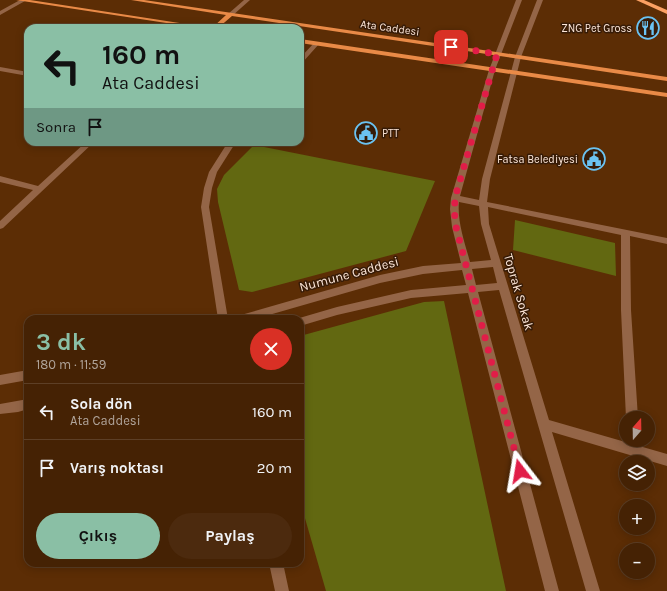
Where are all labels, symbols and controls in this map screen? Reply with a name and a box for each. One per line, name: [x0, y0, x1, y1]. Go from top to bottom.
restaurant icon: ZNG Pet Gross: [635, 15, 661, 41]
street label: Ata Caddesi: [360, 17, 420, 39]
place label: ZNG Pet Gross: [561, 22, 632, 35]
pin: [434, 30, 468, 64]
icon: arrive: [440, 36, 462, 58]
text: 160 m: [102, 38, 180, 71]
icon: left: [36, 40, 88, 92]
text: Ata Caddesi: [102, 72, 200, 94]
icon: arrive: [84, 116, 106, 138]
text: Sonra: [36, 118, 76, 136]
public building icon: PTT: [353, 120, 379, 146]
place label: PTT: [382, 127, 400, 140]
public building icon: Fatsa Belediyesi: [581, 146, 607, 172]
place label: Fatsa Belediyesi: [497, 153, 578, 166]
street label: Toprak Sokak: [501, 252, 537, 332]
street label: Numune Caddesi: [298, 254, 400, 294]
text: 3 dk: [36, 328, 86, 356]
button: close: [250, 328, 292, 370]
text: 180 m · 11:59: [36, 357, 106, 372]
text: Sola dön: [70, 395, 132, 413]
icon: left: [36, 401, 58, 423]
text: 160 m: [252, 403, 292, 421]
north arrow: [619, 411, 655, 447]
map controls: [619, 411, 655, 579]
text: Ata Caddesi: [70, 413, 141, 428]
position arrow: [499, 450, 541, 492]
button: layers: [619, 455, 655, 491]
icon: arrive: [36, 457, 58, 479]
text: Varış noktası: [70, 459, 164, 477]
text: 20 m: [257, 459, 292, 477]
button: +: [619, 499, 655, 535]
button: Çıkış: [36, 513, 160, 559]
button: Paylaş: [168, 513, 292, 559]
button: −: [619, 543, 655, 579]

